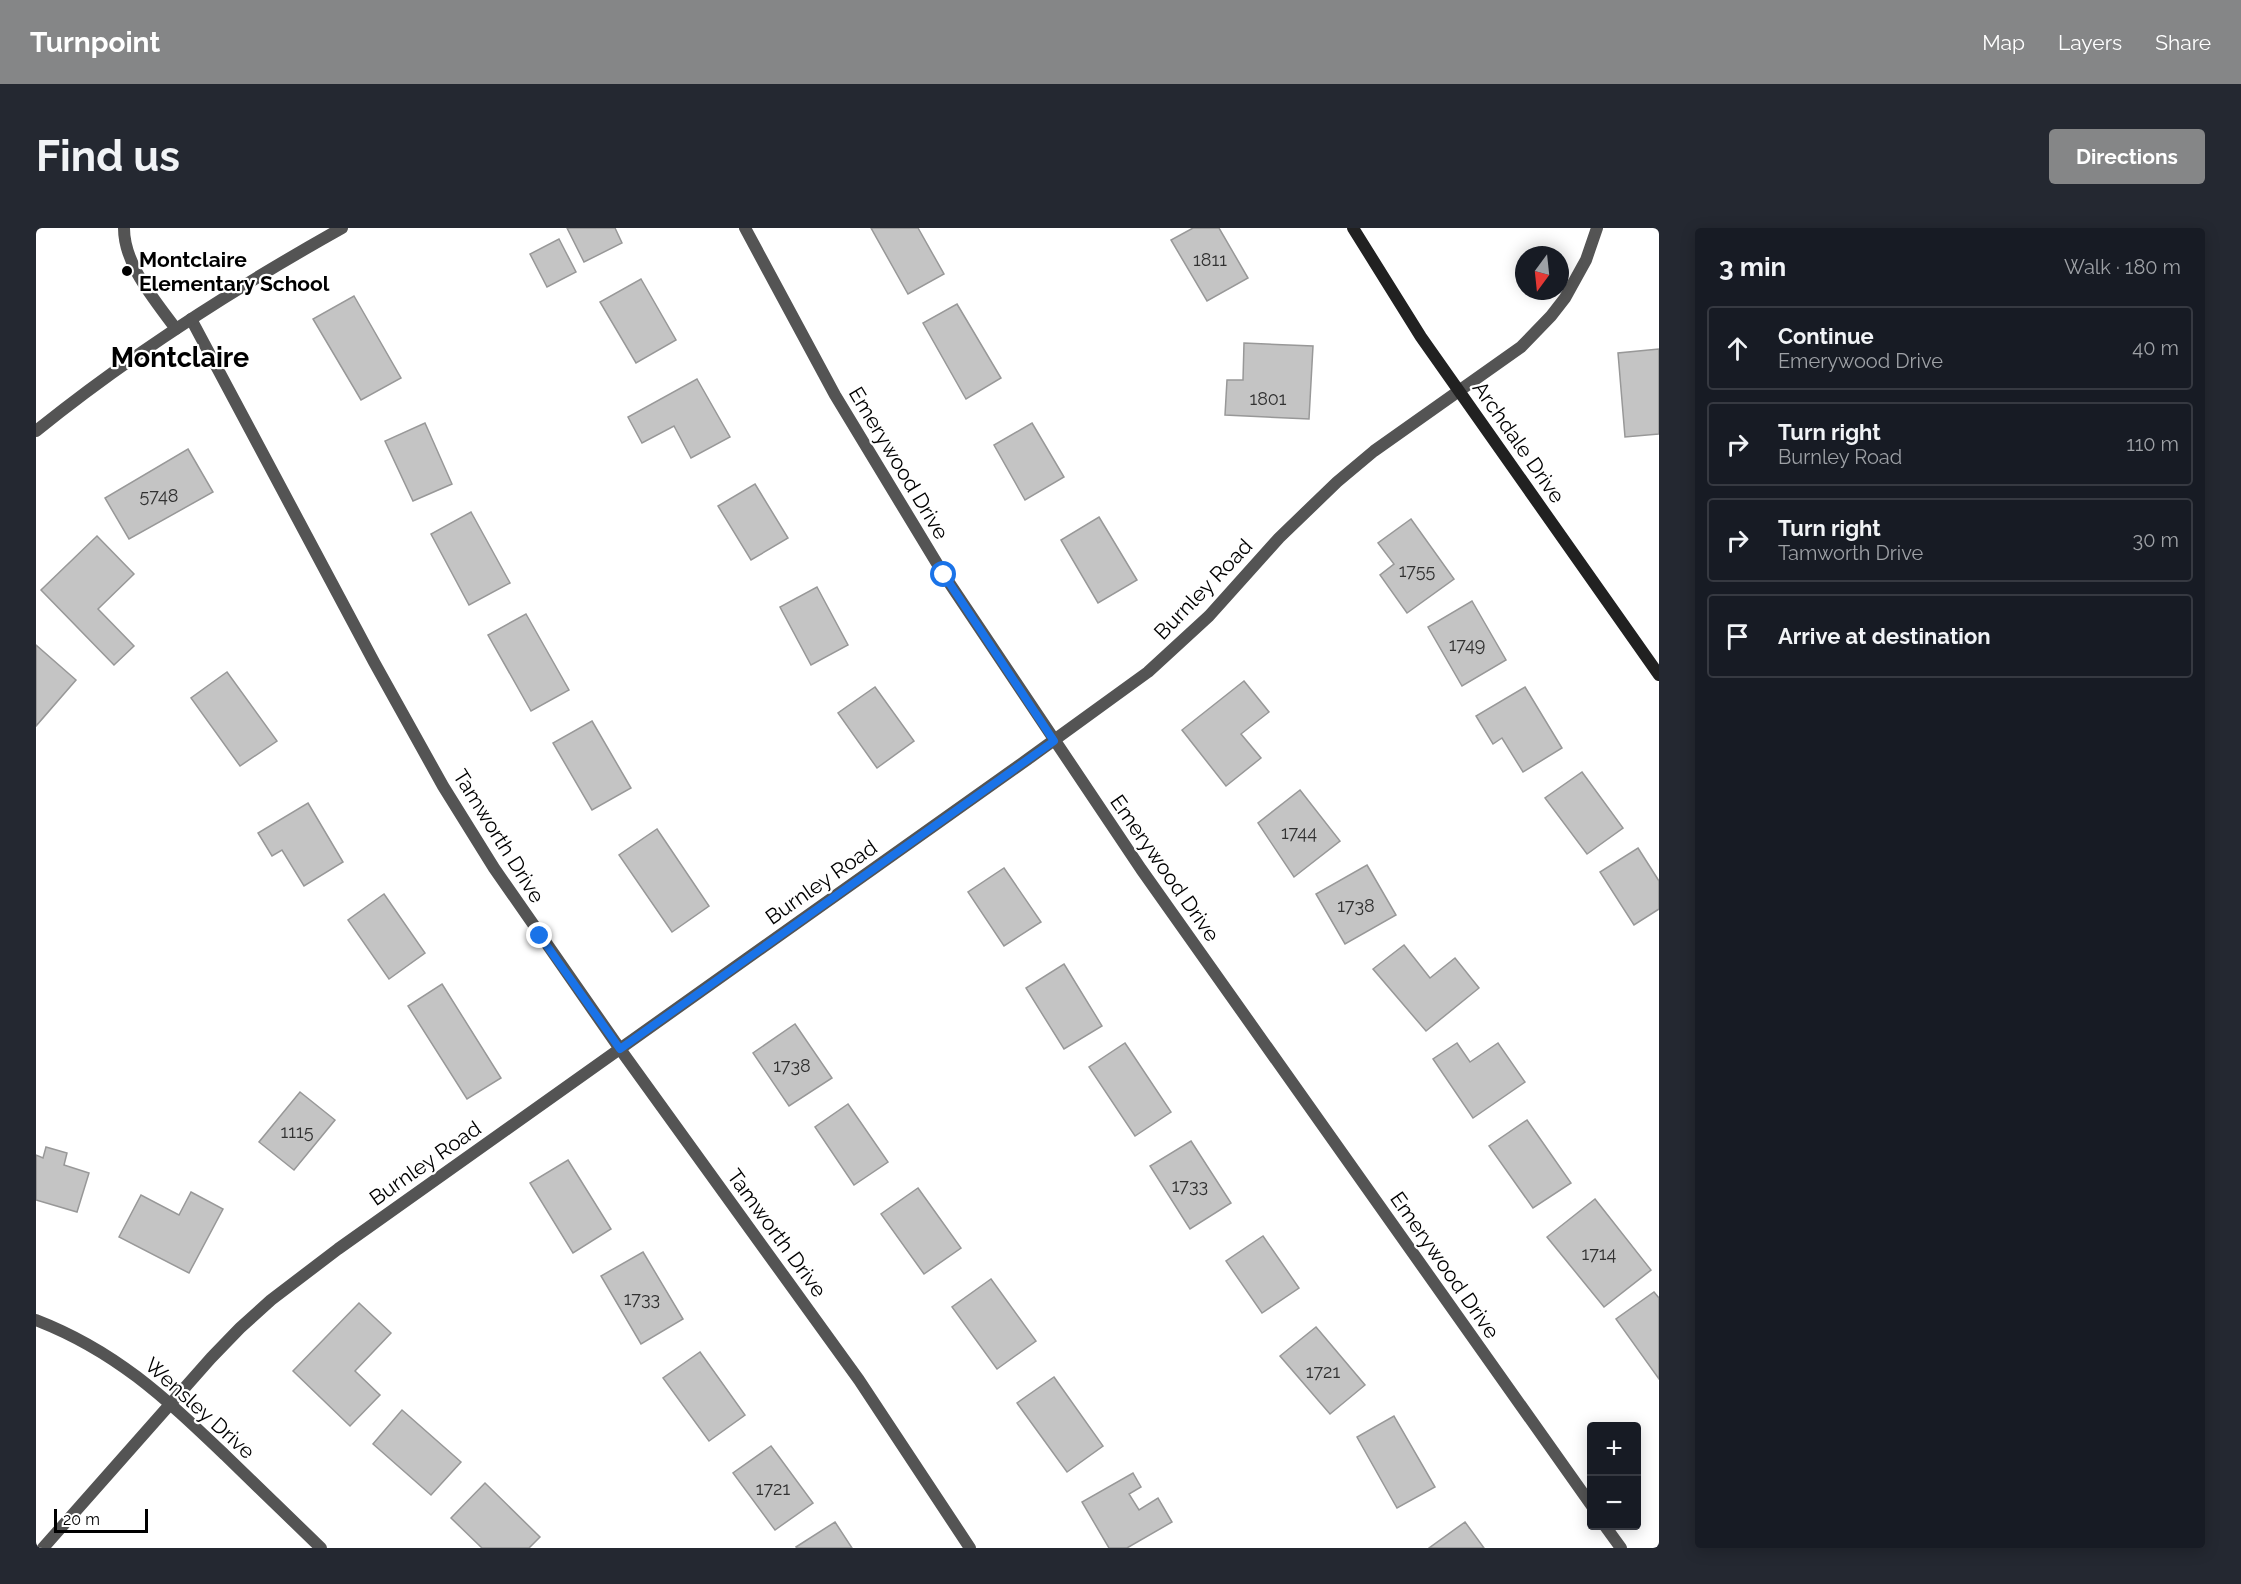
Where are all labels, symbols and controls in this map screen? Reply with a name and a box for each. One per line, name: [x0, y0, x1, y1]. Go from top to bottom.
text: Turnpoint: [30, 26, 160, 59]
text: Map: [1982, 30, 2025, 55]
text: Layers: [2058, 30, 2122, 55]
text: Share: [2155, 30, 2211, 55]
button: Directions: [2049, 129, 2205, 184]
text: Find us: [36, 132, 180, 181]
north arrow: [1515, 246, 1569, 300]
place label: Montclaire Elementary School: [139, 247, 330, 296]
house number: 1811: [1193, 249, 1227, 270]
text: 3 min: [1719, 252, 1786, 282]
text: Walk · 180 m: [2064, 255, 2181, 279]
marker: Montclaire Elementary School: [120, 264, 134, 278]
text: Continue: [1778, 323, 1874, 349]
icon: ahead: [1721, 332, 1754, 365]
text: 40 m: [2132, 336, 2179, 360]
district label: Montclaire: [111, 342, 249, 373]
text: Emerywood Drive: [1778, 349, 1943, 373]
street label: Archdale Drive: [1468, 376, 1570, 508]
street label: Emerywood Drive: [844, 382, 954, 544]
house number: 1801: [1249, 388, 1287, 409]
text: Turn right: [1778, 419, 1881, 445]
icon: right: [1721, 428, 1754, 461]
text: 110 m: [2126, 432, 2179, 456]
text: Burnley Road: [1778, 445, 1902, 469]
house number: 5748: [140, 485, 178, 506]
text: Turn right: [1778, 515, 1881, 541]
icon: right: [1721, 524, 1754, 557]
text: 30 m: [2133, 528, 2179, 552]
street label: Burnley Road: [1149, 533, 1257, 645]
text: Tamworth Drive: [1778, 541, 1923, 565]
house number: 1755: [1399, 560, 1435, 581]
route start: [930, 561, 956, 587]
icon: arrive: [1721, 620, 1754, 653]
text: Arrive at destination: [1778, 623, 1991, 649]
house number: 1749: [1449, 634, 1485, 655]
street label: Tamworth Drive: [448, 765, 550, 907]
street label: Emerywood Drive: [1105, 790, 1225, 946]
house number: 1744: [1281, 822, 1317, 843]
street label: Burnley Road: [760, 834, 882, 930]
house number: 1738: [1337, 895, 1375, 916]
route end: [526, 922, 552, 948]
house number: 1738: [773, 1055, 811, 1076]
street label: Burnley Road: [364, 1115, 486, 1211]
house number: 1115: [281, 1121, 314, 1142]
street label: Tamworth Drive: [722, 1164, 832, 1302]
house number: 1733: [1172, 1175, 1208, 1196]
street label: Emerywood Drive: [1385, 1187, 1505, 1343]
house number: 1714: [1582, 1243, 1617, 1264]
house number: 1733: [624, 1288, 660, 1309]
street label: Wensley Drive: [140, 1352, 260, 1464]
house number: 1721: [1306, 1361, 1340, 1382]
map controls: [1587, 1422, 1641, 1530]
button: +: [1587, 1422, 1641, 1476]
button: −: [1587, 1476, 1641, 1530]
house number: 1721: [756, 1478, 790, 1499]
scale bar: [54, 1506, 148, 1534]
text: 20 m: [63, 1510, 100, 1529]

